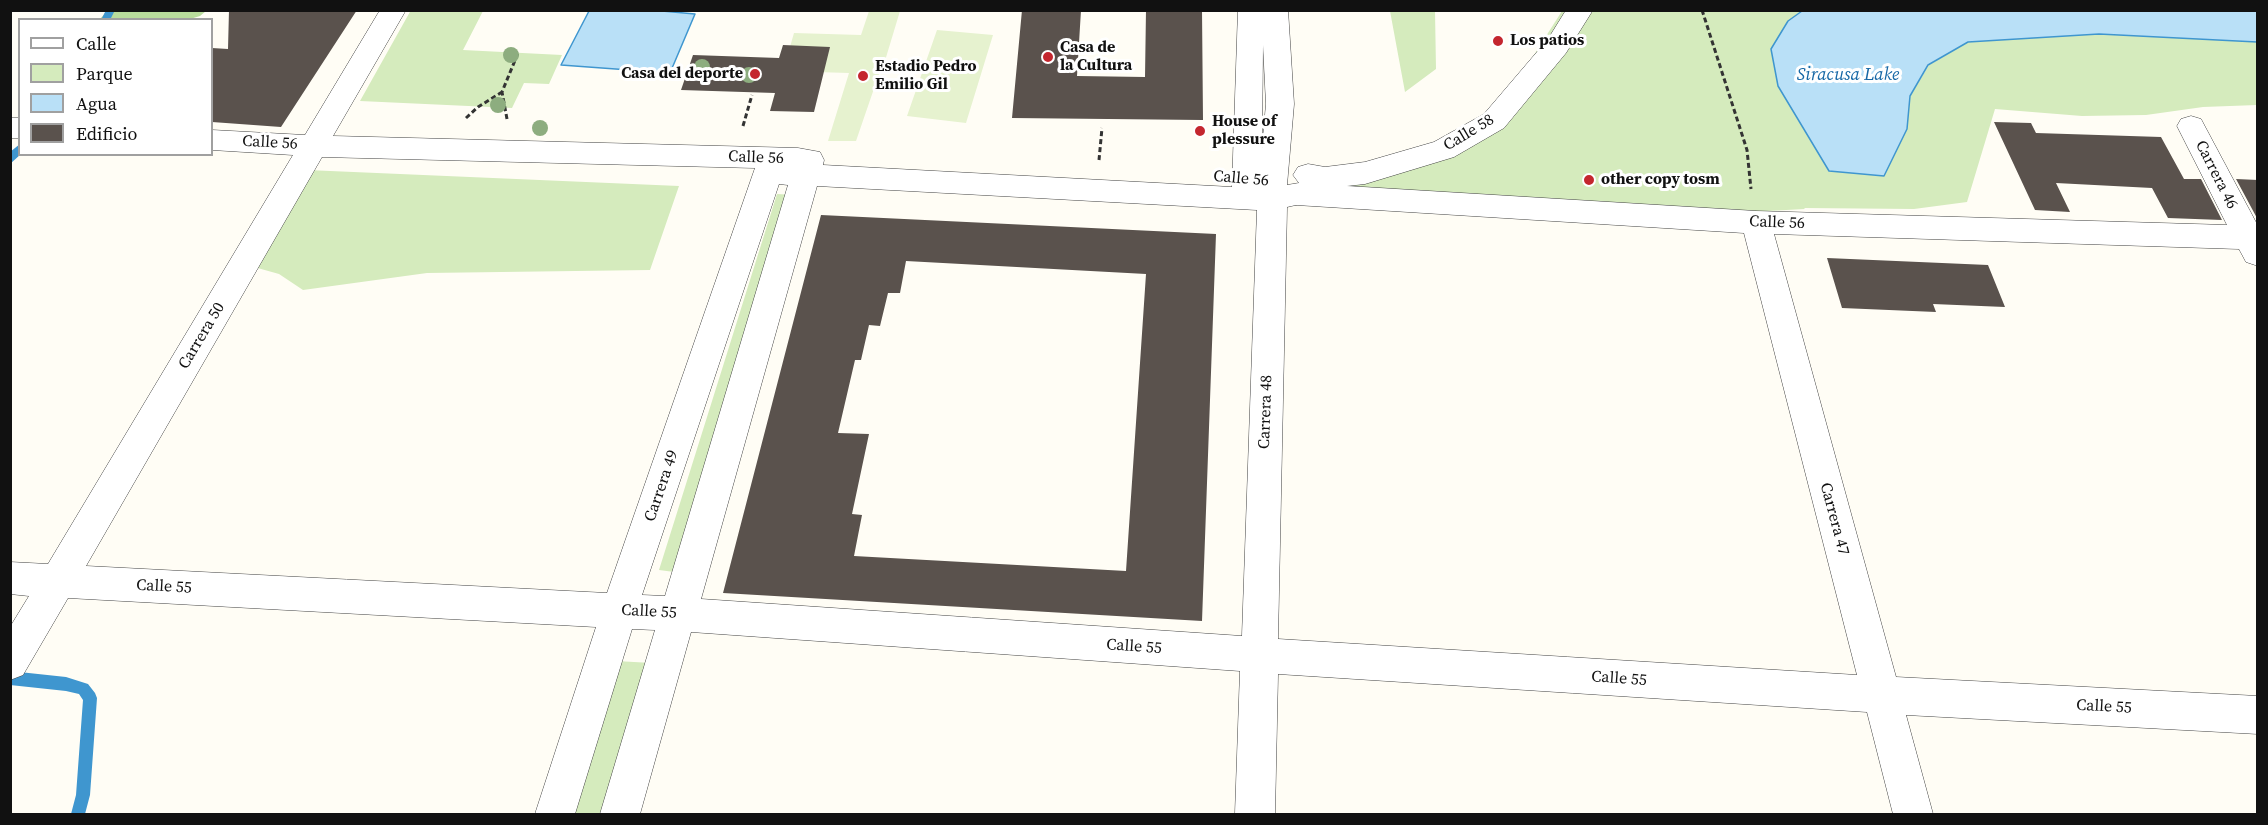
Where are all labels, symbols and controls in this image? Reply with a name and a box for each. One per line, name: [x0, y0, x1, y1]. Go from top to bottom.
legend: [18, 18, 213, 156]
text: Calle: [76, 31, 116, 56]
place label: Los patios: [1510, 31, 1584, 51]
marker: Los patios: [1491, 34, 1505, 48]
place label: Casa de la Cultura: [1060, 38, 1132, 76]
marker: Casa de la Cultura: [1041, 50, 1055, 64]
place label: Estadio Pedro Emilio Gil: [875, 57, 977, 95]
text: Parque: [76, 61, 133, 86]
place label: Casa del deporte: [621, 64, 743, 84]
water label: Siracusa Lake: [1797, 64, 1899, 86]
marker: Casa del deporte: [748, 67, 762, 81]
marker: Estadio Pedro Emilio Gil: [856, 69, 870, 83]
text: Agua: [76, 91, 117, 116]
street label: Calle 58: [1440, 110, 1498, 156]
place label: House of plessure: [1212, 112, 1276, 150]
text: Edificio: [76, 121, 137, 146]
marker: House of plessure: [1193, 124, 1207, 138]
street label: Calle 56: [242, 132, 298, 154]
street label: Carrera 46: [2191, 138, 2241, 212]
street label: Calle 56: [728, 147, 784, 169]
street label: Calle 56: [1212, 167, 1270, 191]
place label: other copy tosm: [1601, 170, 1720, 190]
marker: other copy tosm: [1582, 173, 1596, 187]
street label: Calle 56: [1749, 212, 1805, 234]
street label: Carrera 50: [175, 299, 229, 373]
street label: Carrera 48: [1255, 375, 1277, 449]
street label: Carrera 49: [641, 448, 683, 524]
street label: Carrera 47: [1815, 481, 1853, 557]
street label: Calle 55: [136, 576, 192, 598]
street label: Calle 55: [621, 601, 677, 623]
street label: Calle 55: [1106, 635, 1162, 659]
street label: Calle 55: [1591, 667, 1647, 691]
street label: Calle 55: [2076, 696, 2132, 718]

